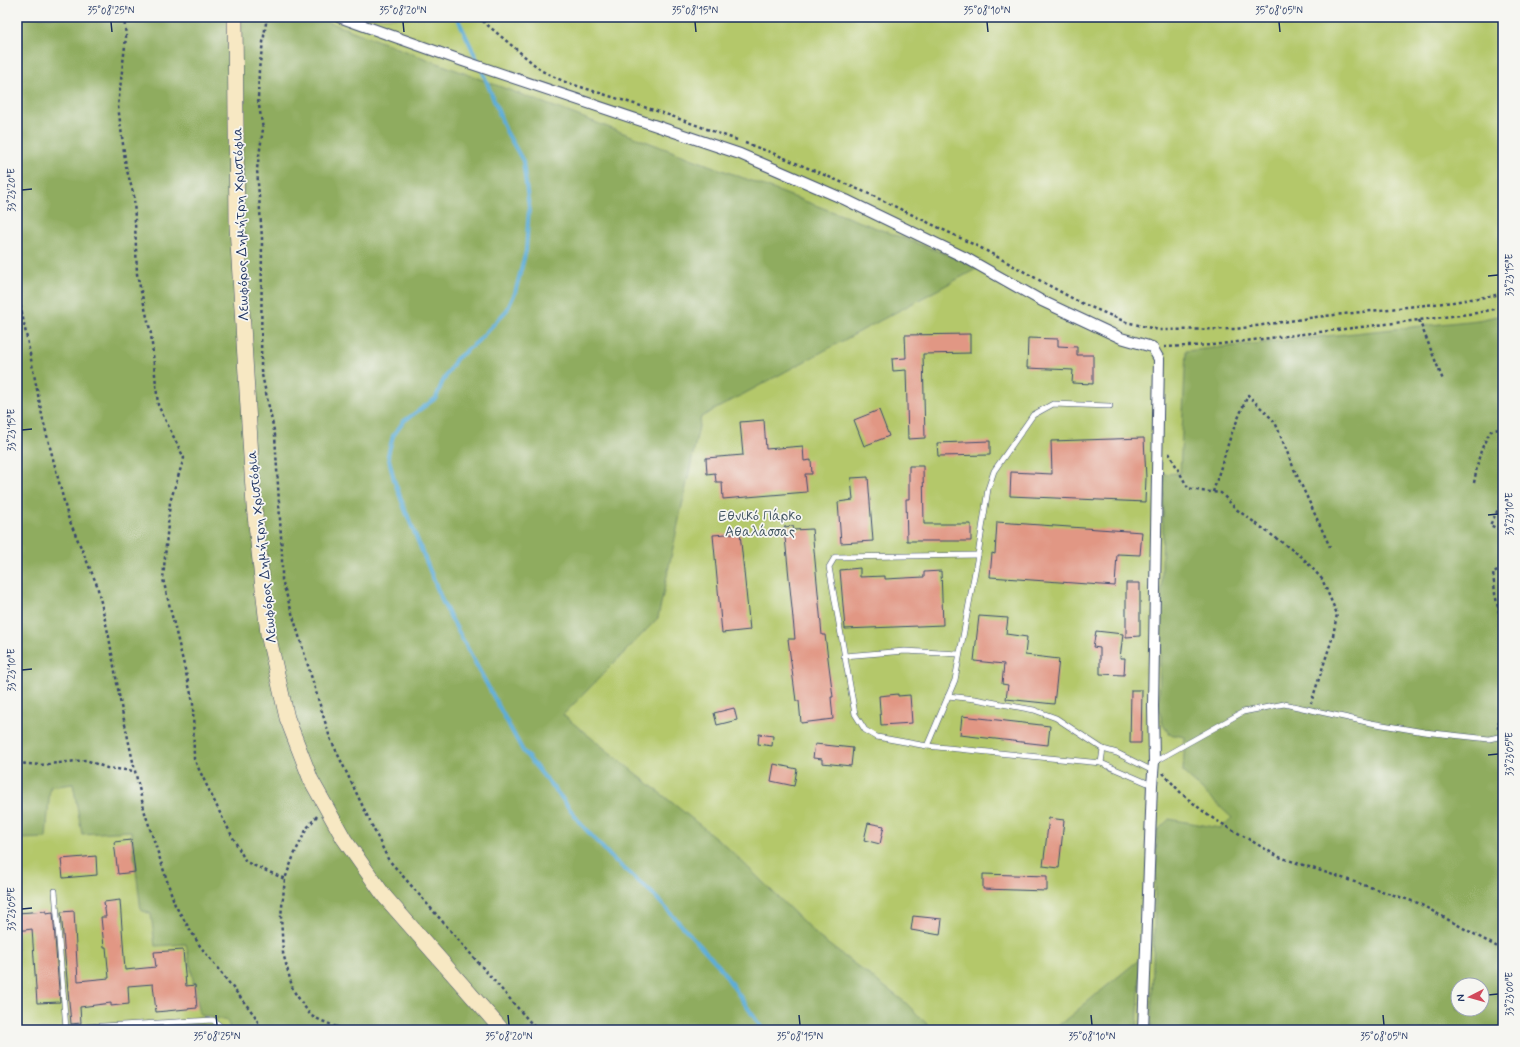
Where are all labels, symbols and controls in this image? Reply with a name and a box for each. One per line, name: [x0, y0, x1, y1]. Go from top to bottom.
text: 35°08'25"N: [88, 4, 135, 18]
text: 35°08'20"N: [379, 4, 427, 18]
text: 35°08'15"N: [672, 4, 719, 18]
text: 35°08'10"N: [964, 4, 1011, 18]
text: 35°08'05"N: [1255, 4, 1303, 18]
street label: Λεωφόρος Δημήτρη Χριστόφια: [229, 126, 253, 321]
text: 33°23'20"E: [5, 168, 19, 212]
text: 33°23'15"E: [1503, 254, 1517, 296]
text: 33°23'15"E: [5, 409, 19, 451]
street label: Λεωφόρος Δημήτρη Χριστόφια: [243, 449, 281, 644]
text: 33°23'10"E: [1503, 492, 1517, 536]
park label: Εθνικό Πάρκο Αθαλάσσας: [719, 507, 801, 541]
text: 33°23'10"E: [5, 648, 19, 692]
text: 33°23'05"E: [1503, 732, 1517, 776]
text: 33°23'05"E: [5, 887, 19, 931]
text: 33°23'00"E: [1503, 972, 1517, 1016]
north arrow: [1450, 977, 1490, 1017]
text: N: [1454, 994, 1468, 1002]
text: 35°08'25"N: [194, 1030, 241, 1044]
text: 35°08'20"N: [485, 1030, 533, 1044]
text: 35°08'15"N: [777, 1030, 824, 1044]
text: 35°08'10"N: [1069, 1030, 1116, 1044]
text: 35°08'05"N: [1360, 1030, 1408, 1044]

